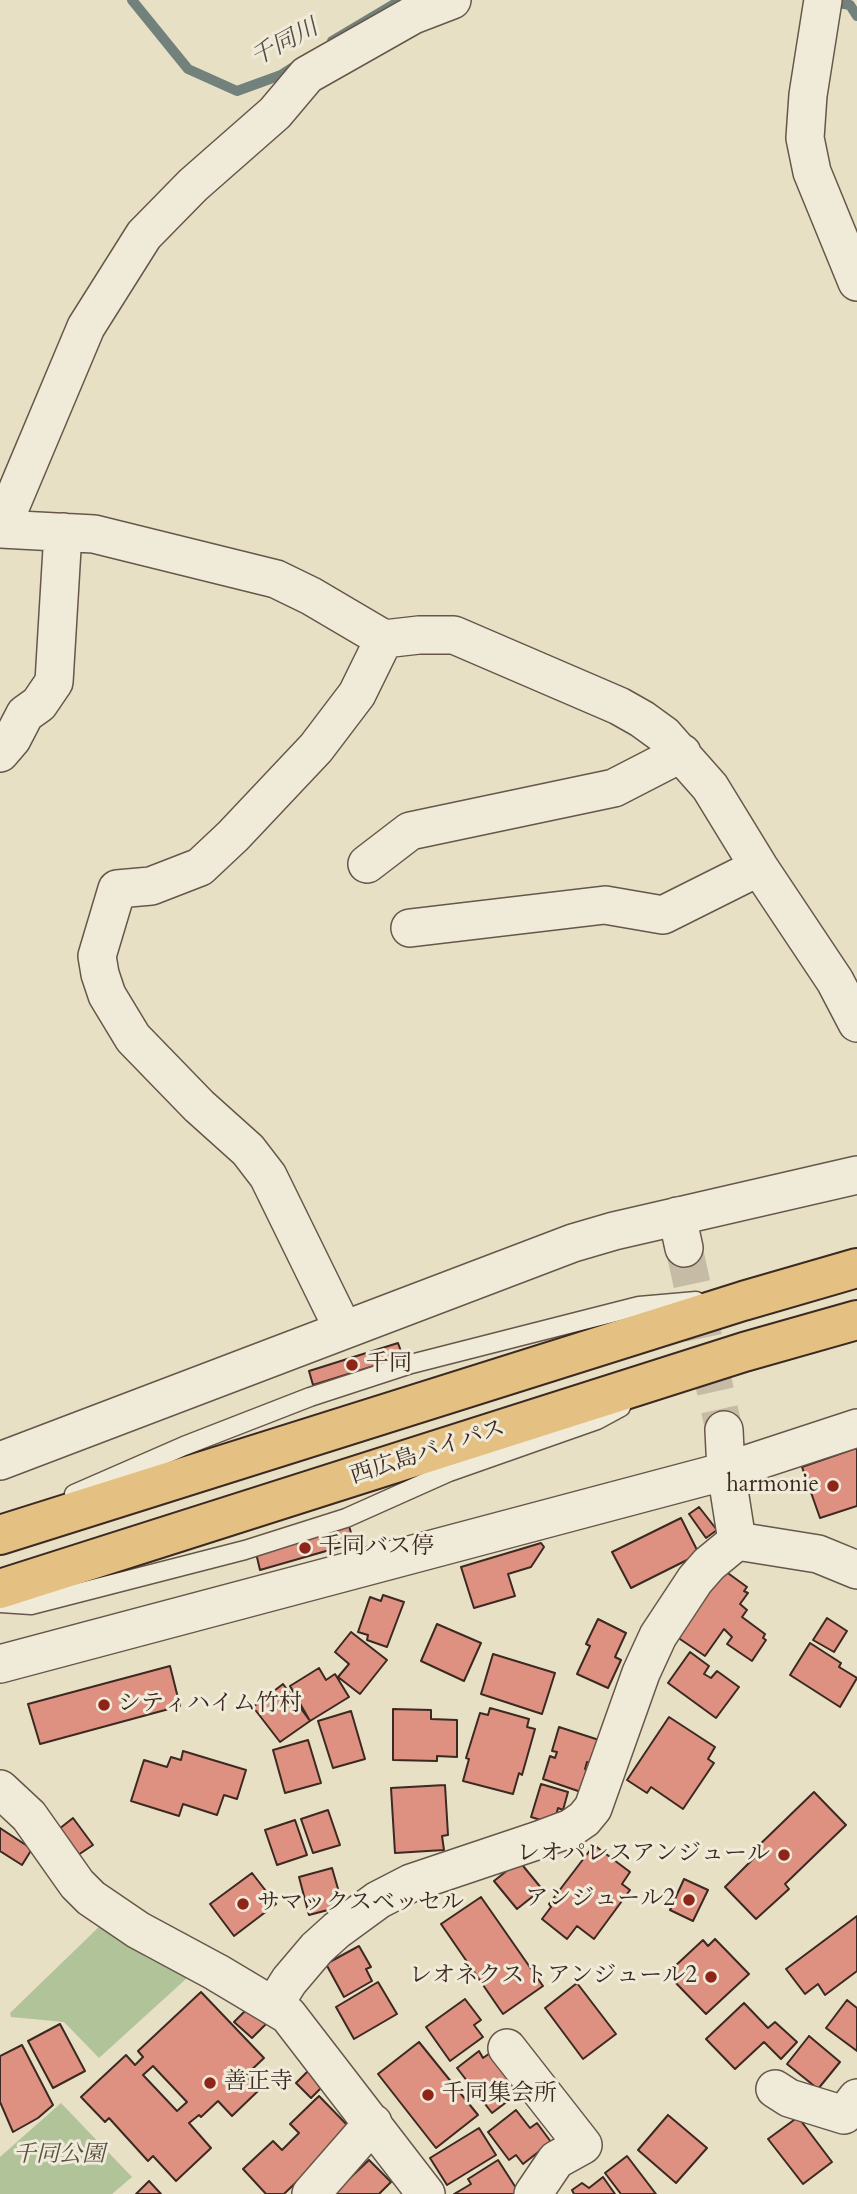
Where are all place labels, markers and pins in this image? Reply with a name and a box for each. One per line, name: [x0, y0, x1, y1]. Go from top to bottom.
place label: 千同: [366, 1351, 412, 1379]
marker: 千同: [344, 1357, 360, 1373]
place label: harmonie: [726, 1472, 819, 1500]
marker: harmonie: [825, 1478, 841, 1494]
place label: 千同バス停: [319, 1534, 434, 1562]
marker: 千同バス停: [297, 1540, 313, 1556]
place label: シティハイム竹村: [118, 1691, 302, 1719]
marker: シティハイム竹村: [96, 1697, 112, 1713]
place label: レオパレスアンジュール: [517, 1841, 770, 1869]
marker: レオパレスアンジュール: [776, 1847, 792, 1863]
place label: アンジュール2: [525, 1886, 675, 1914]
place label: サマックスベッセル: [257, 1890, 464, 1918]
marker: アンジュール2: [681, 1892, 697, 1908]
marker: サマックスベッセル: [235, 1896, 251, 1912]
place label: レオネクストアンジュール2: [409, 1963, 697, 1991]
marker: レオネクストアンジュール2: [703, 1969, 719, 1985]
place label: 善正寺: [224, 2069, 293, 2097]
marker: 善正寺: [202, 2075, 218, 2091]
place label: 千同集会所: [442, 2081, 557, 2109]
marker: 千同集会所: [420, 2087, 436, 2103]

